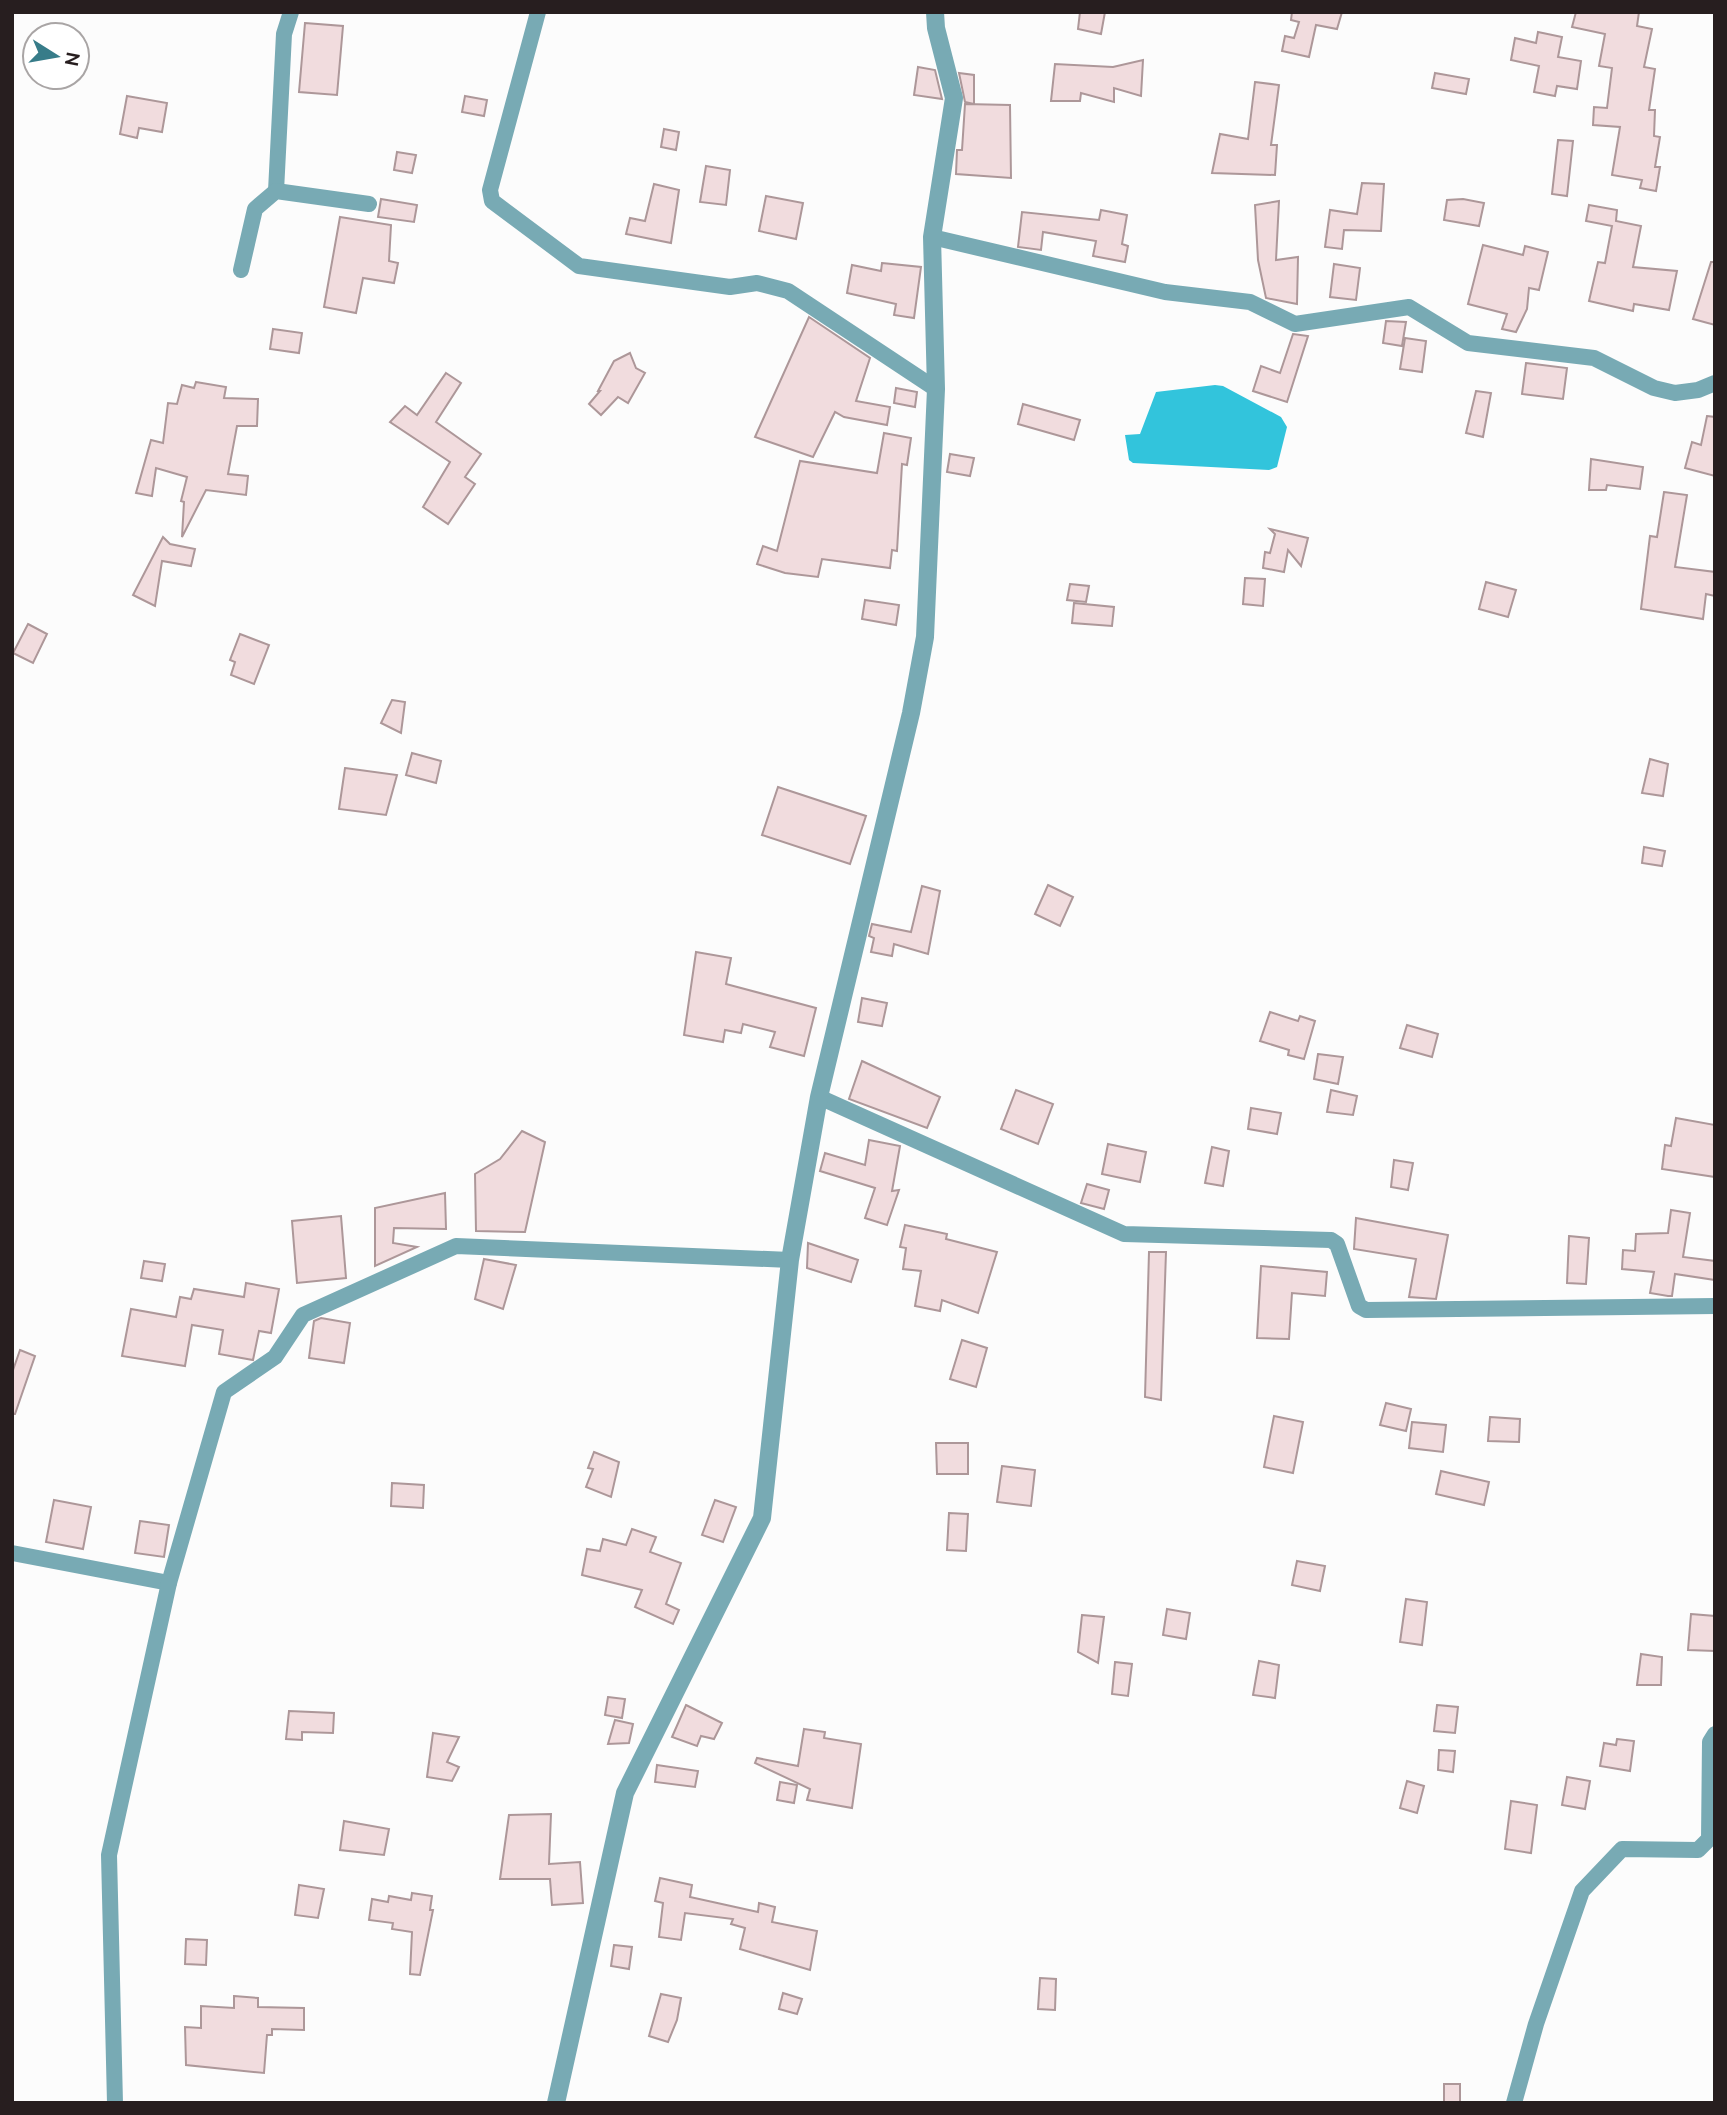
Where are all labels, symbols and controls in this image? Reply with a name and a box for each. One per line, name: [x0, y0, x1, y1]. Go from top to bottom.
north arrow: [21, 21, 91, 91]
text: N: [61, 50, 85, 68]

